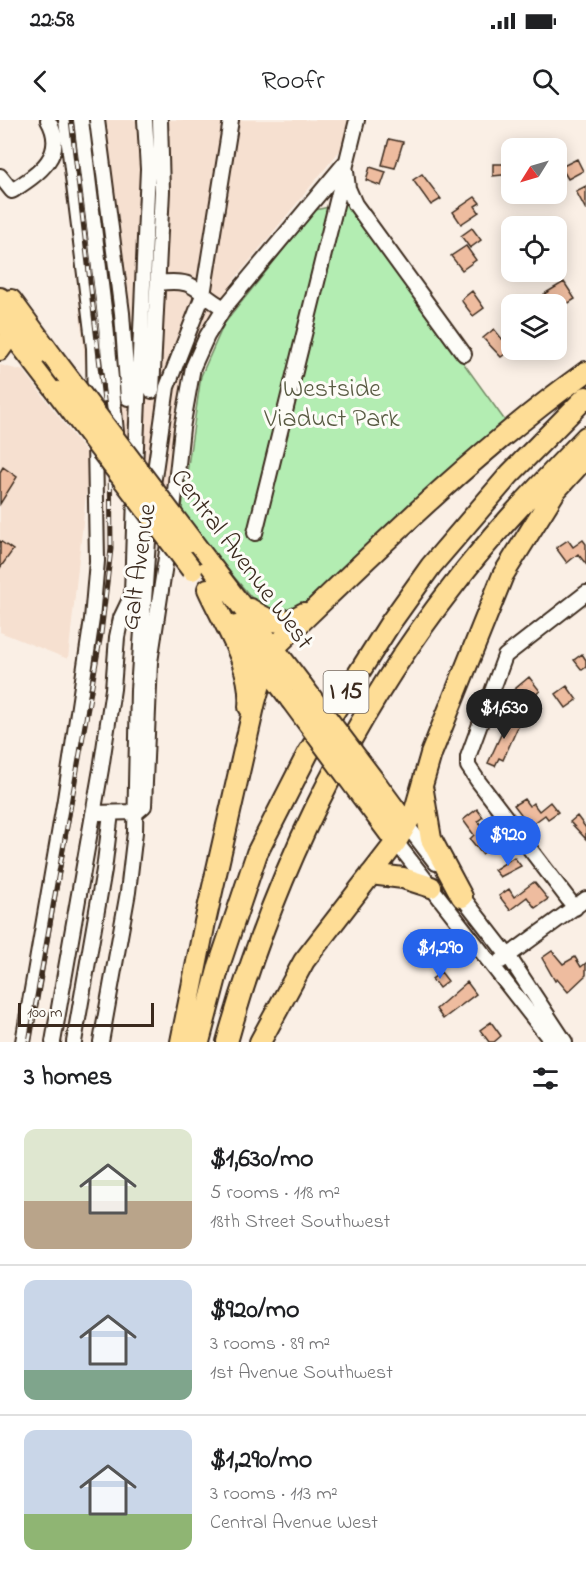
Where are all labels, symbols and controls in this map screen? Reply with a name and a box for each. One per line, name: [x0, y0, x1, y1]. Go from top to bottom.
text: 22:58: [30, 5, 75, 37]
text: Roofr: [261, 62, 325, 101]
icon: back: [24, 65, 57, 98]
icon: search: [529, 65, 562, 98]
north arrow: [501, 138, 567, 204]
map controls: [501, 138, 567, 360]
button: locate: [501, 216, 567, 282]
button: layers: [501, 294, 567, 360]
park label: Westside Viaduct Park: [263, 371, 400, 439]
street label: Central Avenue West: [160, 461, 322, 659]
street label: Galt Avenue: [112, 501, 168, 633]
road number: I 15: [324, 671, 368, 713]
pin: $1,630: [455, 689, 553, 740]
text: $1,630: [480, 694, 528, 723]
pin: $920: [472, 816, 544, 867]
text: $920: [490, 821, 526, 850]
pin: $1,290: [391, 929, 489, 980]
text: $1,290: [417, 934, 463, 963]
scale bar: [18, 1000, 154, 1028]
text: 100 m: [27, 1001, 62, 1025]
text: 3 homes: [24, 1059, 112, 1097]
icon: filters: [529, 1062, 562, 1095]
text: $1,630/mo: [210, 1141, 314, 1179]
icon: home: [72, 1153, 144, 1225]
text: 5 rooms · 118 m²: [210, 1179, 340, 1208]
text: 18th Street Southwest: [210, 1208, 390, 1237]
text: $920/mo: [210, 1292, 299, 1330]
icon: home: [72, 1304, 144, 1376]
text: 3 rooms · 89 m²: [210, 1330, 330, 1359]
text: 1st Avenue Southwest: [210, 1359, 393, 1388]
text: $1,290/mo: [210, 1442, 312, 1480]
icon: home: [72, 1454, 144, 1526]
text: 3 rooms · 113 m²: [210, 1480, 338, 1509]
text: Central Avenue West: [210, 1509, 378, 1538]

